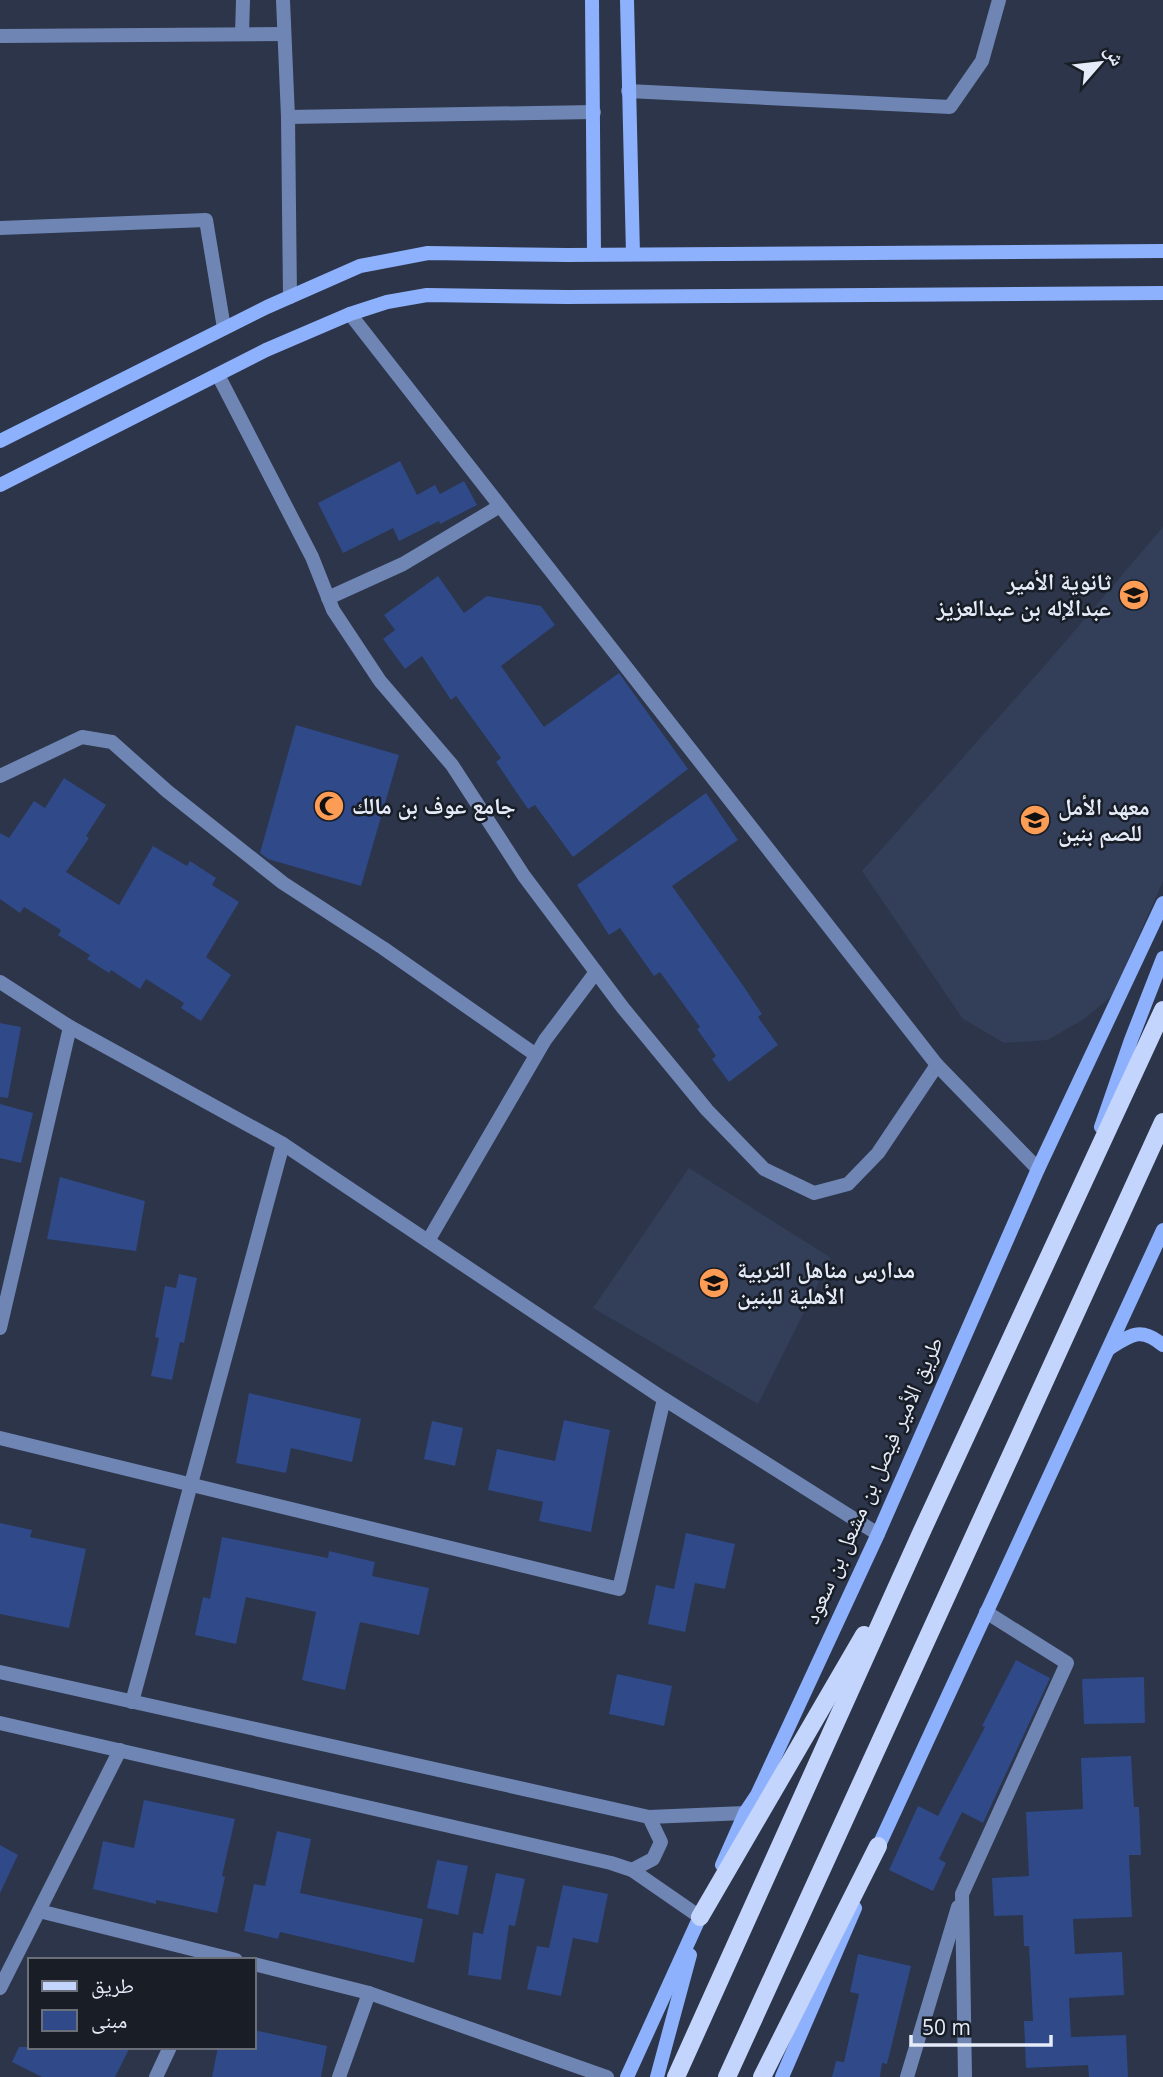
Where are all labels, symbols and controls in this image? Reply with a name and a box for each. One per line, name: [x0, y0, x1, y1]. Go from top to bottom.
north arrow: [1065, 28, 1135, 98]
text: ش: [1099, 40, 1131, 70]
place label: ثانوية الأمير عبدالإله بن عبدالعزيز: [936, 565, 1112, 623]
school or university icon: ثانوية الأمير عبدالإله بن عبدالعزيز: [1117, 578, 1151, 612]
mosque icon: جامع عوف بن مالك: [312, 789, 346, 823]
place label: جامع عوف بن مالك: [352, 789, 516, 821]
place label: معهد الأمل للصم بنين: [1058, 790, 1150, 849]
school or university icon: معهد الأمل للصم بنين: [1018, 803, 1052, 837]
place label: مدارس مناهل التربية الأهلية للبنين: [737, 1253, 915, 1311]
school or university icon: مدارس مناهل التربية الأهلية للبنين: [697, 1266, 731, 1300]
street label: طريق الأمير فيصل بن مشعل بن سعود: [794, 1331, 950, 1628]
legend: [28, 1958, 256, 2049]
text: طريق: [91, 1971, 134, 1999]
scale bar: [911, 2004, 1051, 2048]
text: مبنى: [91, 2006, 127, 2034]
text: 50 m: [922, 2013, 971, 2041]

